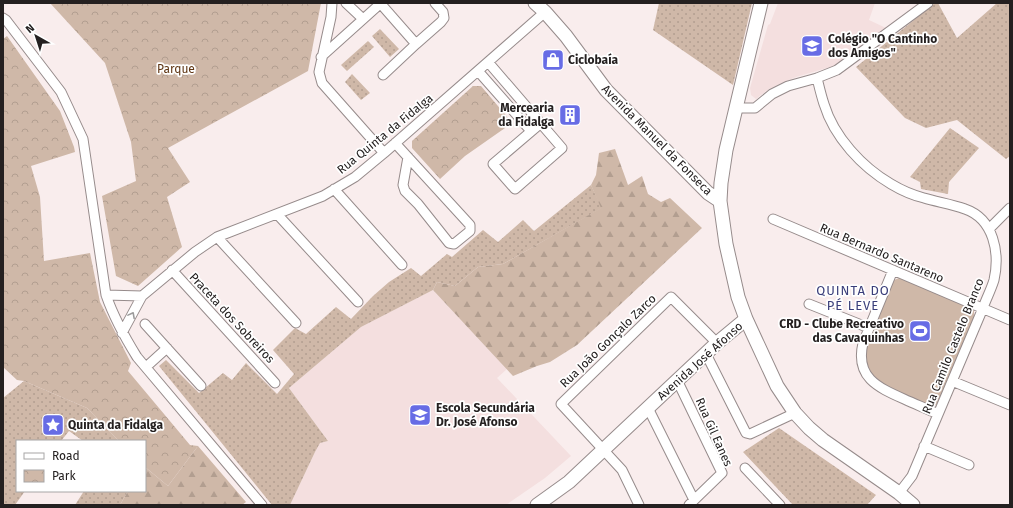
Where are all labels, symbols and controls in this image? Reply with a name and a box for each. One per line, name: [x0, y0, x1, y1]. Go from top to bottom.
north arrow: [16, 16, 56, 56]
text: N: [23, 21, 37, 36]
place label: Colégio "O Cantinho dos Amigos": [828, 32, 937, 60]
school or university icon: Colégio "O Cantinho dos Amigos": [799, 33, 825, 59]
shop icon: Ciclobaía: [540, 47, 566, 73]
place label: Ciclobaía: [568, 53, 619, 67]
park label: Parque: [157, 62, 195, 76]
street label: Avenida Manuel da Fonseca: [599, 82, 715, 198]
street label: Rua Quinta da Fidalga: [334, 91, 436, 177]
place label: Mercearia da Fidalga: [498, 101, 554, 129]
building icon: Mercearia da Fidalga: [557, 102, 583, 128]
street label: Rua Bernardo Santareno: [818, 221, 946, 285]
street label: Praceta dos Sobreiros: [187, 270, 278, 366]
street label: Rua Camilo Castelo Branco: [919, 276, 987, 416]
district label: QUINTA DO PÉ LEVE: [816, 283, 890, 313]
street label: Rua João Gonçalo Zarco: [557, 292, 659, 390]
one-way arrow: [127, 312, 135, 319]
place label: CRD - Clube Recreativo das Cavaquinhas: [779, 317, 904, 345]
sports icon: CRD - Clube Recreativo das Cavaquinhas: [907, 318, 933, 344]
street label: Avenida José Afonso: [654, 319, 746, 403]
street label: Rua Gil Eanes: [693, 396, 736, 469]
place label: Escola Secundária Dr. José Afonso: [436, 401, 535, 429]
school or university icon: Escola Secundária Dr. José Afonso: [407, 402, 433, 428]
place icon: Quinta da Fidalga: [40, 412, 66, 438]
place label: Quinta da Fidalga: [68, 418, 163, 432]
legend: [16, 440, 146, 492]
text: Road: [52, 449, 80, 463]
text: Park: [52, 469, 76, 483]

